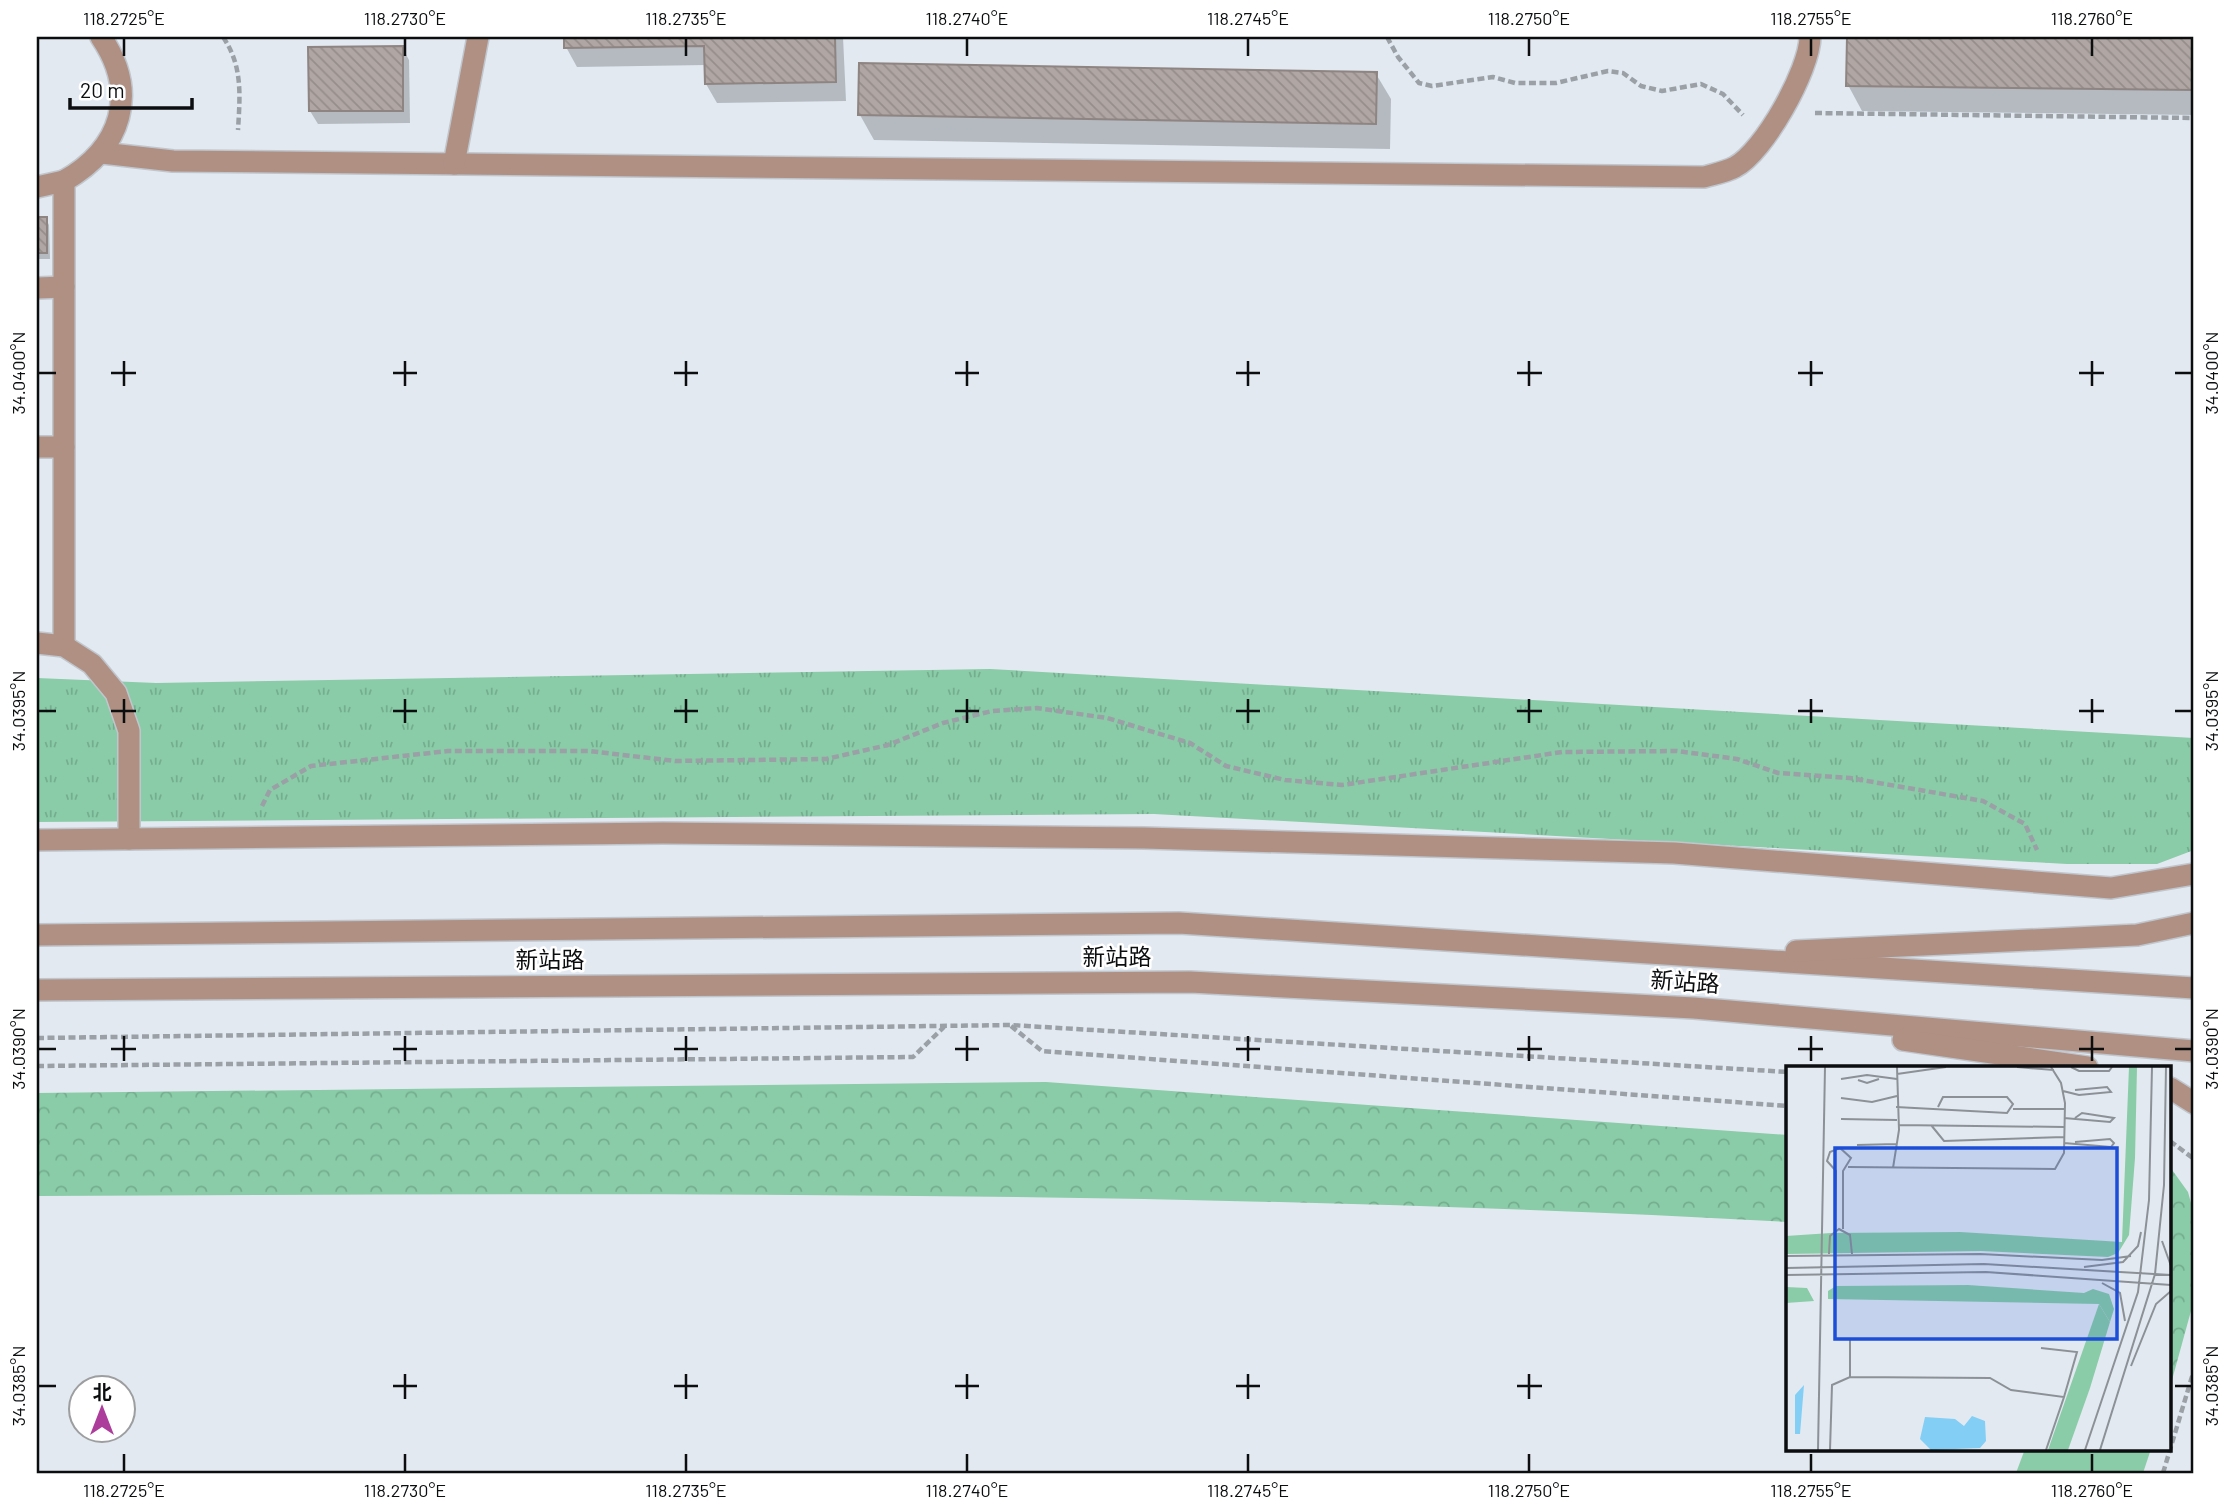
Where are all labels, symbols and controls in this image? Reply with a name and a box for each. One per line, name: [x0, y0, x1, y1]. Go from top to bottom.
text: 118.2725°E: [83, 7, 165, 29]
text: 118.2730°E: [364, 7, 446, 29]
text: 118.2735°E: [645, 7, 727, 29]
text: 118.2740°E: [925, 7, 1009, 29]
text: 118.2745°E: [1207, 7, 1289, 29]
text: 118.2750°E: [1488, 7, 1570, 29]
text: 118.2755°E: [1770, 7, 1852, 29]
text: 118.2760°E: [2051, 7, 2133, 29]
scale bar: [70, 66, 192, 110]
text: 20 m: [80, 77, 125, 102]
text: 34.0400°N: [7, 331, 29, 415]
text: 34.0400°N: [2200, 331, 2222, 415]
text: 34.0395°N: [7, 671, 29, 751]
text: 34.0395°N: [2200, 671, 2222, 751]
street label: 新站路: [1083, 942, 1152, 970]
street label: 新站路: [516, 945, 585, 973]
street label: 新站路: [1650, 965, 1720, 997]
text: 34.0390°N: [7, 1008, 29, 1090]
text: 34.0390°N: [2200, 1008, 2222, 1090]
inset map: [1786, 1066, 2172, 1450]
text: 34.0385°N: [7, 1346, 29, 1426]
text: 34.0385°N: [2200, 1346, 2222, 1426]
north arrow: [66, 1374, 136, 1444]
text: 北: [92, 1380, 112, 1403]
text: 118.2725°E: [83, 1479, 165, 1501]
text: 118.2730°E: [364, 1479, 446, 1501]
text: 118.2735°E: [645, 1479, 727, 1501]
text: 118.2740°E: [925, 1479, 1009, 1501]
text: 118.2745°E: [1207, 1479, 1289, 1501]
text: 118.2750°E: [1488, 1479, 1570, 1501]
text: 118.2755°E: [1770, 1479, 1852, 1501]
text: 118.2760°E: [2051, 1479, 2133, 1501]

